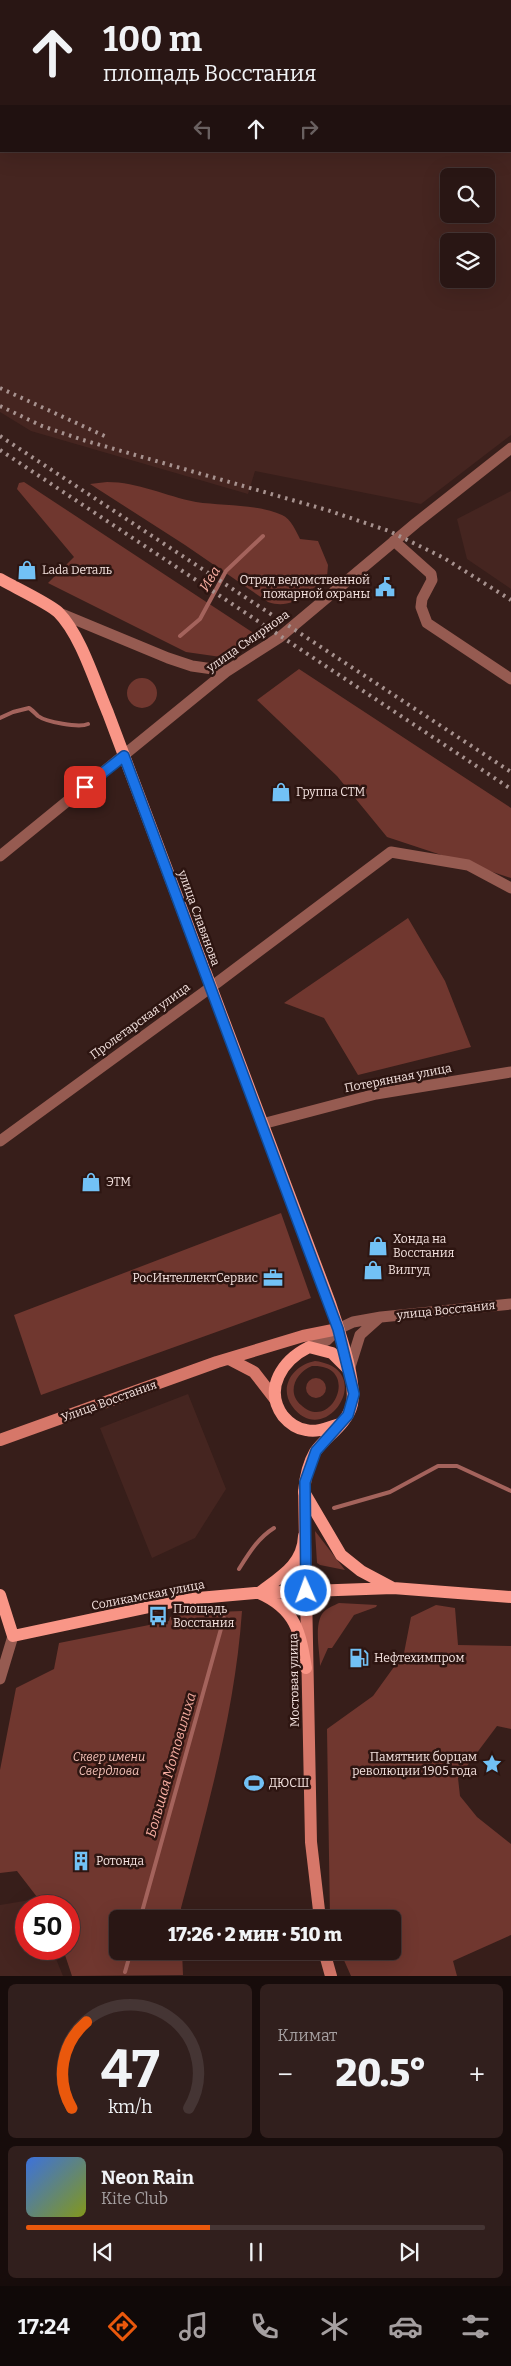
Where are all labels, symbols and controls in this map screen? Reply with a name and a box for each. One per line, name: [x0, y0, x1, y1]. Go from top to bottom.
text: 100 m: [103, 18, 202, 60]
icon: ahead: [20, 20, 85, 85]
text: площадь Восстания: [103, 60, 316, 87]
icon: left: [189, 115, 217, 143]
icon: ahead: [242, 115, 270, 143]
icon: right: [295, 115, 323, 143]
map controls: [440, 168, 495, 288]
button: search: [440, 168, 495, 223]
button: layers: [440, 233, 495, 288]
shop icon: Lada Dеталь: [16, 559, 38, 581]
place label: Lada Dеталь: [42, 563, 112, 577]
water label: Ива: [196, 563, 224, 595]
place label: Отряд ведомственной пожарной охраны: [240, 573, 370, 601]
public building icon: Отряд ведомственной пожарной охраны: [374, 576, 396, 598]
street label: улица Смирнова: [203, 607, 292, 675]
pin: [64, 766, 106, 808]
icon: arrive: [71, 773, 99, 801]
shop icon: Группа СТМ: [270, 781, 292, 803]
place label: Группа СТМ: [296, 785, 366, 799]
street label: улица Славянова: [175, 867, 223, 968]
street label: Пролетарская улица: [87, 980, 193, 1062]
street label: Потерянная улица: [343, 1061, 453, 1095]
shop icon: ЭТМ: [80, 1171, 102, 1193]
place label: ЭТМ: [106, 1175, 131, 1189]
place label: Хонда на Восстания: [393, 1232, 455, 1260]
shop icon: Хонда на Восстания: [367, 1235, 389, 1257]
shop icon: Вилгуд: [362, 1259, 384, 1281]
place label: Вилгуд: [388, 1263, 430, 1277]
office icon: РосИнтеллектСервис: [262, 1267, 284, 1289]
place label: РосИнтеллектСервис: [132, 1271, 258, 1285]
street label: улица Восстания: [395, 1298, 496, 1322]
street label: Улица Восстания: [60, 1377, 159, 1425]
position arrow: [279, 1564, 331, 1616]
street label: Соликамская улица: [90, 1577, 206, 1613]
place label: Площадь Восстания: [173, 1602, 235, 1630]
bus stop icon: Площадь Восстания: [147, 1605, 169, 1627]
street label: Мостовая улица: [286, 1632, 302, 1727]
fuel station icon: Нефтехимпром: [348, 1647, 370, 1669]
place label: Нефтехимпром: [374, 1651, 465, 1665]
water label: Большая Мотовилиха: [142, 1691, 200, 1839]
park label: Сквер имени Свердлова: [73, 1750, 145, 1778]
place label: Памятник борцам революции 1905 года: [352, 1750, 477, 1778]
place icon: Памятник борцам революции 1905 года: [481, 1753, 503, 1775]
sports icon: ДЮСШ: [243, 1772, 265, 1794]
place label: ДЮСШ: [269, 1776, 309, 1790]
building icon: Ротонда: [70, 1850, 92, 1872]
place label: Ротонда: [96, 1854, 145, 1868]
speed limit sign: 50: [15, 1895, 80, 1960]
text: 17:26 · 2 мин · 510 m: [168, 1923, 342, 1946]
text: Климат: [278, 2026, 337, 2045]
text: 47: [100, 2038, 159, 2101]
text: 20.5°: [336, 2050, 426, 2096]
text: −: [278, 2058, 293, 2091]
text: +: [469, 2058, 485, 2091]
text: km/h: [108, 2096, 152, 2118]
text: Neon Rain: [101, 2166, 194, 2189]
text: Kite Club: [101, 2189, 168, 2208]
icon: previous: [89, 2238, 117, 2266]
icon: pause: [242, 2238, 270, 2266]
icon: next: [395, 2238, 423, 2266]
icon: directions: [105, 2309, 140, 2344]
icon: music: [176, 2309, 211, 2344]
icon: phone: [247, 2309, 282, 2344]
icon: climate: [317, 2309, 352, 2344]
icon: car: [388, 2309, 423, 2344]
icon: filters: [458, 2309, 493, 2344]
text: 17:24: [18, 2313, 70, 2340]

